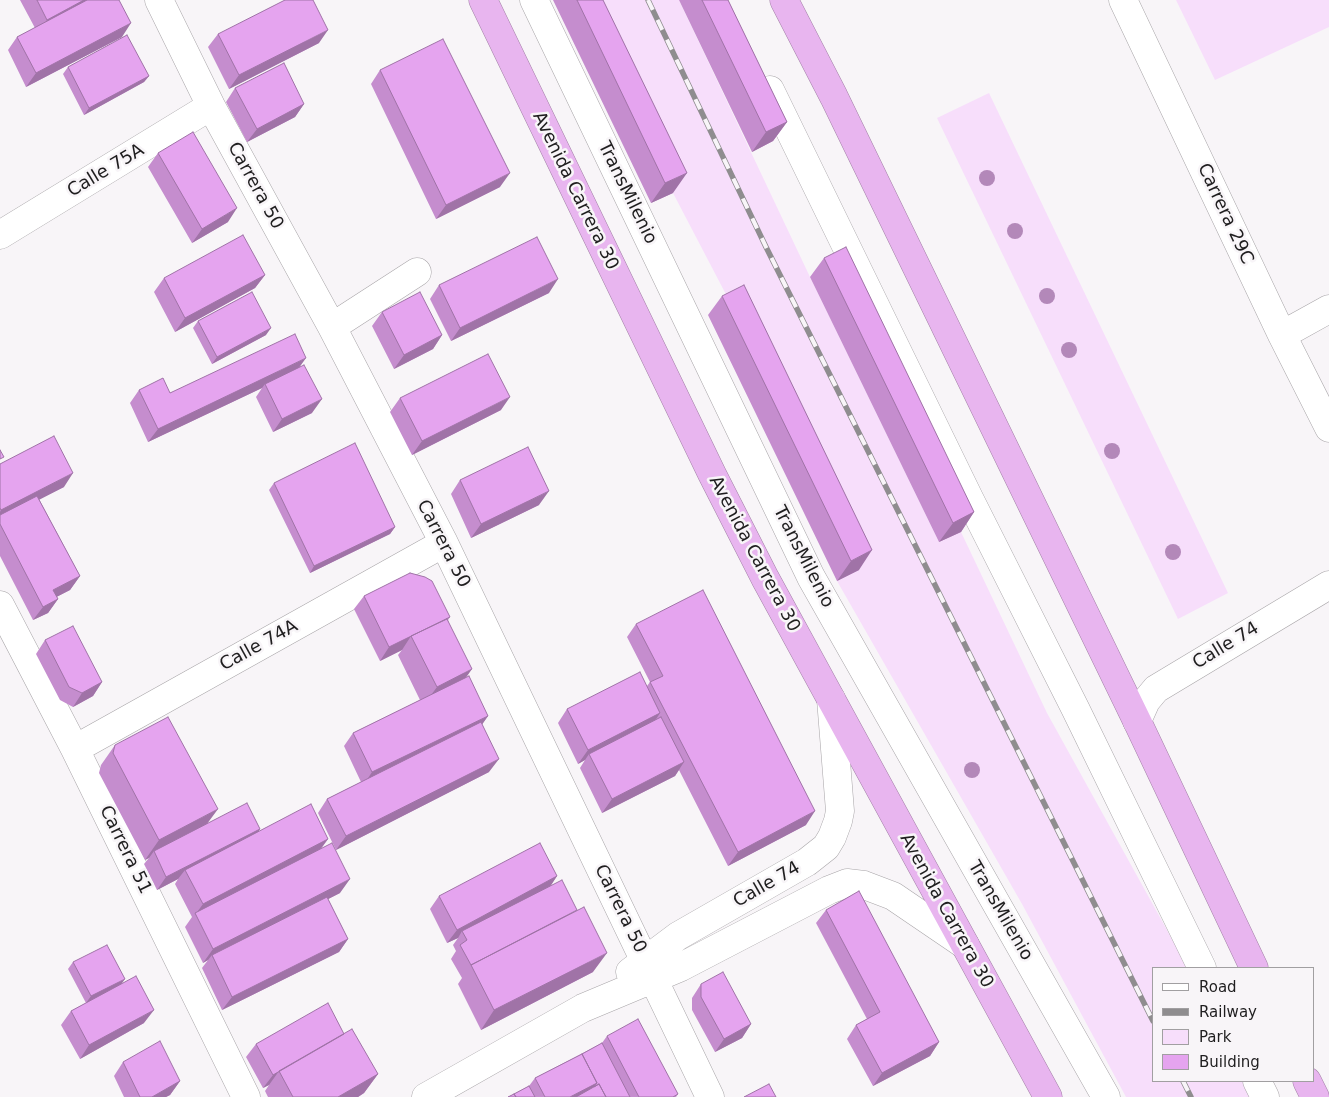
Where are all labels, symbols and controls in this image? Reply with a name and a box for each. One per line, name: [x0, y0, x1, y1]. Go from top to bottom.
street label: Avenida Carrera 30: [527, 108, 623, 274]
street label: TransMilenio: [593, 138, 661, 248]
street label: Carrera 50: [222, 139, 288, 233]
street label: Calle 75A: [64, 140, 148, 202]
street label: Carrera 29C: [1192, 160, 1258, 268]
street label: Avenida Carrera 30: [704, 472, 804, 636]
street label: Carrera 50: [412, 496, 474, 592]
street label: TransMilenio: [768, 502, 838, 612]
street label: Calle 74A: [216, 616, 302, 676]
street label: Calle 74: [1189, 618, 1263, 674]
street label: Carrera 51: [94, 802, 156, 898]
street label: Avenida Carrera 30: [895, 830, 997, 992]
street label: Calle 74: [730, 857, 804, 913]
street label: TransMilenio: [963, 857, 1037, 965]
street label: Carrera 50: [589, 861, 651, 957]
legend: [1152, 967, 1314, 1082]
text: Road: [1199, 978, 1237, 996]
text: Railway: [1199, 1003, 1257, 1021]
text: Park: [1199, 1028, 1231, 1046]
text: Building: [1199, 1053, 1260, 1071]

